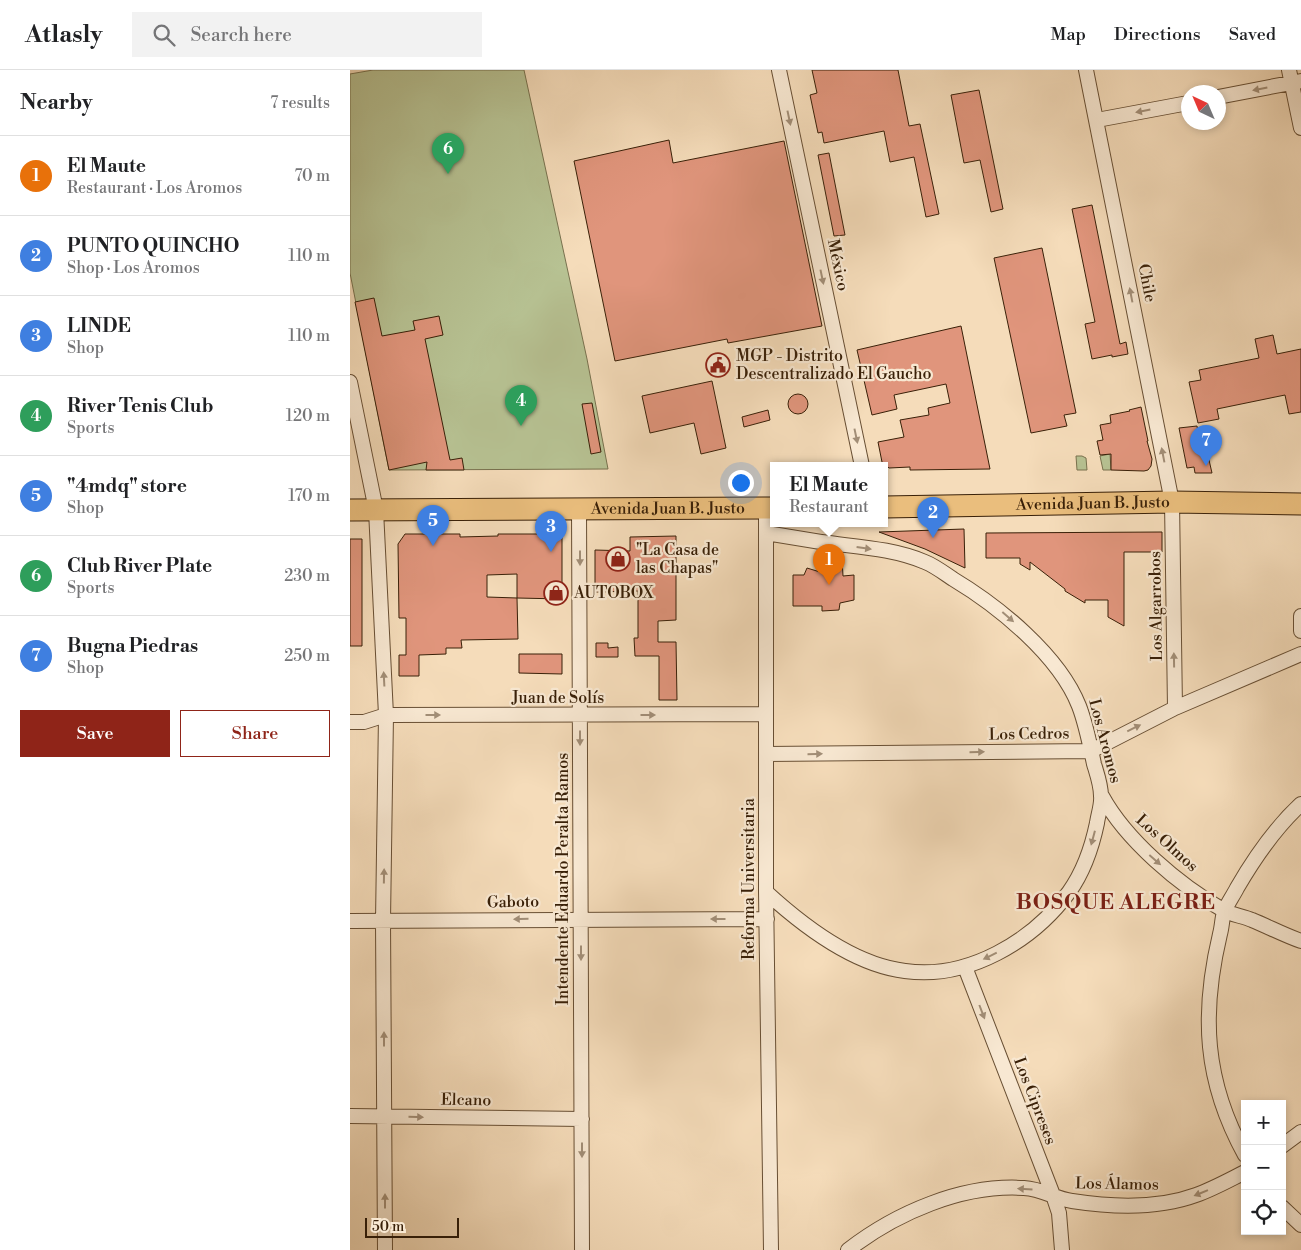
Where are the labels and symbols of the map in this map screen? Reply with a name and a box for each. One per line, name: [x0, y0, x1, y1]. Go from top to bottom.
north arrow: [1181, 85, 1226, 130]
one-way arrow: [1251, 85, 1267, 93]
one-way arrow: [1134, 108, 1150, 116]
one-way arrow: [785, 110, 793, 125]
pin: 6: [432, 133, 464, 174]
street label: México: [823, 237, 853, 293]
street label: Chile: [1133, 262, 1161, 304]
one-way arrow: [819, 269, 827, 285]
one-way arrow: [1127, 287, 1135, 303]
place label: MGP - Distrito Descentralizado El Gaucho: [736, 346, 932, 384]
public building icon: MGP - Distrito Descentralizado El Gaucho: [705, 352, 731, 378]
pin: 4: [505, 385, 537, 426]
pin: 7: [1190, 425, 1222, 466]
one-way arrow: [852, 428, 860, 443]
one-way arrow: [1159, 447, 1167, 462]
your location: [728, 470, 754, 496]
street label: Avenida Juan B. Justo: [1015, 492, 1170, 515]
pin: 2: [917, 497, 949, 538]
street label: Avenida Juan B. Justo: [590, 498, 745, 519]
pin: 5: [417, 505, 449, 546]
pin: 3: [535, 511, 567, 552]
place label: "La Casa de las Chapas": [636, 540, 719, 578]
pin: 1: [813, 544, 845, 585]
one-way arrow: [857, 544, 873, 552]
shop icon: "La Casa de las Chapas": [605, 546, 631, 572]
one-way arrow: [576, 550, 584, 566]
street label: Los Algarrobos: [1145, 551, 1167, 661]
shop icon: AUTOBOX: [543, 580, 569, 606]
place label: AUTOBOX: [573, 583, 655, 603]
one-way arrow: [1001, 612, 1014, 623]
one-way arrow: [1170, 651, 1178, 667]
one-way arrow: [380, 671, 388, 687]
street label: Juan de Solís: [511, 688, 604, 708]
street label: Los Aromos: [1084, 697, 1126, 785]
one-way arrow: [425, 711, 441, 719]
one-way arrow: [640, 711, 656, 719]
street label: Los Cedros: [988, 723, 1070, 745]
one-way arrow: [1127, 724, 1141, 732]
one-way arrow: [576, 730, 584, 746]
one-way arrow: [970, 748, 986, 756]
one-way arrow: [807, 750, 823, 758]
street label: Intendente Eduardo Peralta Ramos: [553, 753, 573, 1005]
street label: Reforma Universitaria: [739, 797, 759, 960]
street label: Los Olmos: [1132, 810, 1202, 876]
one-way arrow: [1089, 830, 1097, 845]
one-way arrow: [1149, 854, 1162, 865]
one-way arrow: [380, 868, 388, 884]
district label: BOSQUE ALEGRE: [1016, 890, 1216, 916]
street label: Gaboto: [487, 892, 539, 912]
one-way arrow: [512, 915, 528, 923]
one-way arrow: [710, 915, 726, 923]
one-way arrow: [577, 945, 585, 961]
one-way arrow: [983, 952, 997, 960]
one-way arrow: [979, 1005, 986, 1020]
one-way arrow: [380, 1031, 388, 1047]
street label: Los Cipreses: [1009, 1054, 1061, 1148]
street label: Elcano: [441, 1090, 491, 1110]
one-way arrow: [408, 1113, 424, 1121]
one-way arrow: [578, 1142, 586, 1158]
street label: Los Álamos: [1075, 1171, 1159, 1195]
one-way arrow: [1016, 1184, 1032, 1192]
one-way arrow: [1193, 1189, 1208, 1197]
one-way arrow: [381, 1193, 389, 1209]
scale bar: [365, 1215, 459, 1238]

